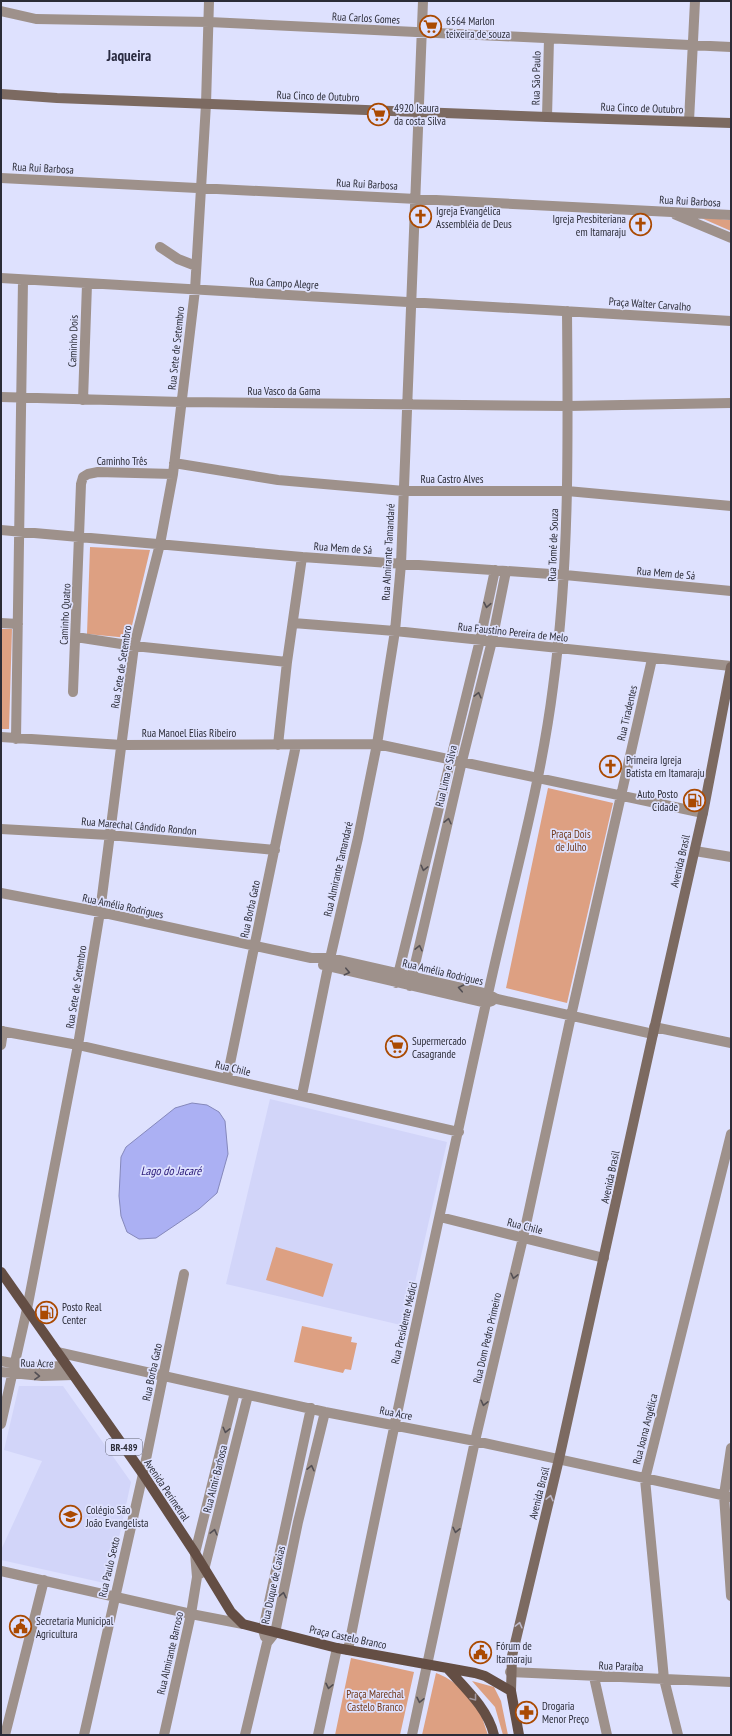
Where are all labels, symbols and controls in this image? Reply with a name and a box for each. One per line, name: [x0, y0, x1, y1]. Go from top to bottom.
street label: Rua Carlos Gomes: [332, 9, 401, 27]
supermarket icon: 6564 Marlon teixeira de souza: [418, 14, 444, 40]
place label: 6564 Marlon teixeira de souza: [446, 14, 510, 41]
district label: Jaqueira: [106, 46, 151, 65]
street label: Rua São Paulo: [529, 51, 543, 105]
street label: Rua Cinco de Outubro: [276, 88, 360, 104]
street label: Rua Cinco de Outubro: [600, 100, 684, 116]
supermarket icon: 4920 Isaura da costa Silva: [365, 101, 391, 127]
place label: 4920 Isaura da costa Silva: [394, 101, 446, 128]
street label: Rua Rui Barbosa: [12, 159, 74, 177]
street label: Rua Rui Barbosa: [336, 175, 398, 193]
street label: Rua Rui Barbosa: [659, 192, 721, 210]
church icon: Igreja Evangélica Assembléia de Deus: [408, 204, 434, 230]
place label: Igreja Evangélica Assembléia de Deus: [436, 204, 512, 231]
place label: Igreja Presbiteriana em Itamaraju: [552, 212, 626, 239]
church icon: Igreja Presbiteriana em Itamaraju: [628, 212, 654, 238]
street label: Rua Campo Alegre: [249, 274, 319, 292]
street label: Praça Walter Carvalho: [608, 294, 692, 314]
street label: Rua Sete de Setembro: [165, 305, 187, 390]
street label: Caminho Dois: [65, 314, 81, 367]
street label: Rua Vasco da Gama: [248, 384, 320, 398]
street label: Caminho Três: [97, 454, 148, 468]
street label: Rua Castro Alves: [421, 472, 484, 486]
street label: Rua Almirante Tamandaré: [378, 503, 398, 601]
street label: Rua Tomé de Souza: [545, 508, 561, 582]
street label: Rua Mem de Sá: [313, 539, 373, 557]
street label: Rua Mem de Sá: [636, 563, 696, 583]
street label: Caminho Quatro: [56, 583, 74, 645]
one-way arrow: [484, 602, 492, 608]
street label: Rua Faustino Pereira de Melo: [457, 619, 569, 645]
street label: Rua Sete de Setembro: [108, 624, 135, 710]
street label: Rua Tiradentes: [614, 684, 640, 742]
one-way arrow: [474, 692, 482, 698]
street label: Rua Manoel Elias Ribeiro: [142, 726, 236, 740]
street label: Rua Lima e Silva: [432, 744, 460, 808]
church icon: Primeira Igreja Batista em Itamaraju: [598, 753, 624, 779]
place label: Primeira Igreja Batista em Itamaraju: [626, 753, 705, 780]
place label: Auto Posto Cidade: [637, 787, 678, 814]
fuel station icon: Auto Posto Cidade: [681, 787, 707, 813]
street label: Rua Marechal Cândido Rondon: [81, 814, 197, 838]
one-way arrow: [444, 818, 452, 825]
street label: Rua Almirante Tamandaré: [320, 820, 356, 918]
park label: Praça Dois de Julho: [551, 827, 591, 854]
street label: Avenida Brasil: [667, 833, 693, 889]
one-way arrow: [421, 865, 429, 872]
street label: Rua Borba Gato: [237, 879, 263, 939]
street label: Rua Amélia Rodrigues: [81, 891, 165, 921]
street label: Rua Sete de Setembro: [63, 944, 90, 1030]
one-way arrow: [415, 945, 423, 951]
street label: Rua Amélia Rodrigues: [401, 956, 485, 988]
one-way arrow: [344, 967, 350, 975]
one-way arrow: [457, 984, 464, 992]
supermarket icon: Supermercado Casagrande: [383, 1034, 409, 1060]
place label: Supermercado Casagrande: [412, 1034, 467, 1061]
street label: Rua Chile: [214, 1057, 253, 1079]
street label: Avenida Brasil: [598, 1149, 623, 1205]
water label: Lago do Jacaré: [141, 1163, 202, 1178]
street label: Rua Chile: [506, 1215, 545, 1237]
one-way arrow: [510, 1273, 519, 1280]
street label: Rua Presidente Médici: [388, 1280, 420, 1366]
street label: Rua Dom Pedro Primeiro: [470, 1291, 504, 1385]
fuel station icon: Posto Real Center: [33, 1300, 59, 1326]
place label: Posto Real Center: [62, 1300, 102, 1327]
street label: Rua Borba Gato: [139, 1342, 165, 1402]
street label: Rua Acre: [20, 1356, 54, 1370]
one-way arrow: [34, 1371, 40, 1380]
street label: Rua Joana Angélica: [629, 1392, 661, 1466]
one-way arrow: [481, 1400, 489, 1406]
street label: Rua Acre: [378, 1403, 414, 1423]
one-way arrow: [222, 1426, 230, 1433]
road number: BR-489: [106, 1439, 142, 1455]
street label: Rua Almir Barbosa: [200, 1444, 230, 1514]
street label: Avenida Perimetral: [141, 1456, 193, 1524]
one-way arrow: [307, 1465, 315, 1471]
street label: Avenida Brasil: [526, 1465, 552, 1521]
one-way arrow: [545, 1495, 553, 1501]
school or university icon: Colégio São João Evangelista: [57, 1503, 83, 1529]
place label: Colégio São João Evangelista: [85, 1503, 149, 1530]
one-way arrow: [453, 1527, 461, 1533]
one-way arrow: [209, 1529, 218, 1536]
street label: Rua Paulo Sexto: [95, 1535, 123, 1599]
street label: Rua Duque de Caxias: [258, 1544, 288, 1625]
one-way arrow: [279, 1592, 287, 1598]
street label: Rua Almirante Barroso: [154, 1610, 186, 1696]
public building icon: Secretaria Municipal Agricultura: [8, 1614, 34, 1640]
place label: Secretaria Municipal Agricultura: [36, 1614, 114, 1641]
one-way arrow: [515, 1621, 523, 1628]
street label: Praça Castelo Branco: [308, 1622, 388, 1652]
public building icon: Fórum de Itamaraju: [467, 1639, 493, 1665]
place label: Fórum de Itamaraju: [496, 1639, 532, 1666]
street label: Rua Paraíba: [598, 1658, 644, 1674]
one-way arrow: [325, 1682, 333, 1689]
park label: Praça Marechal Castelo Branco: [346, 1687, 404, 1714]
one-way arrow: [469, 1694, 476, 1701]
one-way arrow: [417, 1697, 425, 1703]
pharmacy icon: Drogaria Menor Preço: [514, 1699, 540, 1725]
place label: Drogaria Menor Preço: [542, 1699, 589, 1726]

